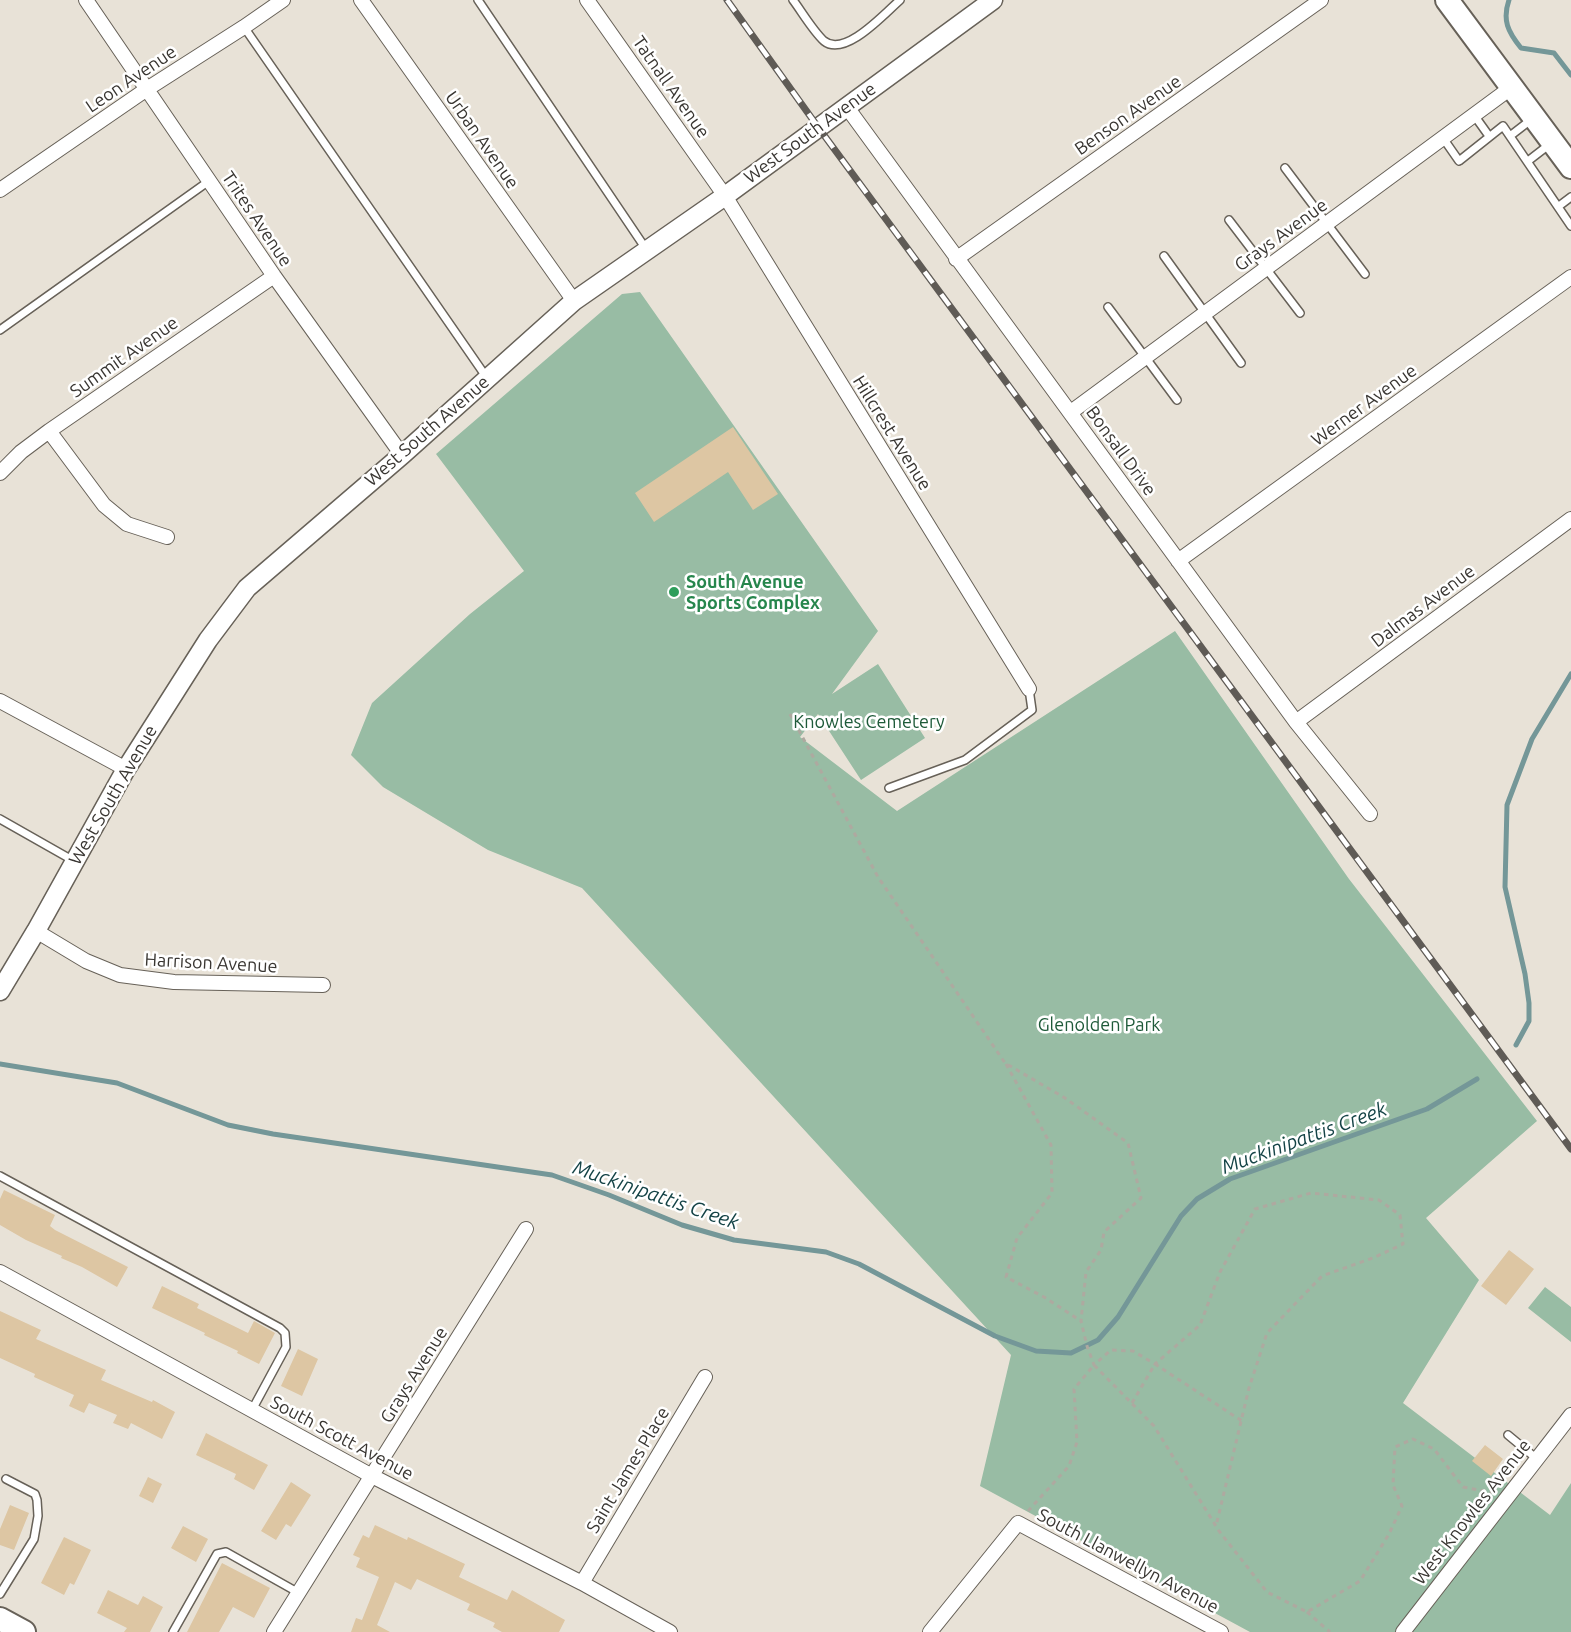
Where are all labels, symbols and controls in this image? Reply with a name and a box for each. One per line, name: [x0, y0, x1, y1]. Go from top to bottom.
street label: Tatnall Avenue: [628, 32, 714, 142]
street label: Leon Avenue: [82, 41, 180, 117]
street label: Benson Avenue: [1071, 70, 1185, 160]
street label: West South Avenue: [740, 78, 880, 188]
street label: Urban Avenue: [440, 87, 524, 193]
street label: Trites Avenue: [217, 167, 297, 271]
street label: Grays Avenue: [1230, 194, 1332, 276]
street label: Summit Avenue: [66, 312, 182, 402]
street label: Werner Avenue: [1307, 360, 1421, 450]
street label: West South Avenue: [360, 371, 494, 491]
street label: Hillcrest Avenue: [848, 372, 936, 494]
street label: Bonsall Drive: [1081, 402, 1161, 500]
street label: Dalmas Avenue: [1367, 560, 1479, 652]
place label: South Avenue Sports Complex: [686, 571, 820, 614]
marker: South Avenue Sports Complex: [667, 585, 681, 599]
park label: Knowles Cemetery: [793, 711, 945, 733]
street label: West South Avenue: [64, 721, 162, 869]
street label: Harrison Avenue: [144, 949, 278, 977]
park label: Glenolden Park: [1038, 1014, 1160, 1036]
water label: Muckinipattis Creek: [1218, 1097, 1390, 1179]
water label: Muckinipattis Creek: [570, 1155, 742, 1235]
street label: Grays Avenue: [376, 1323, 452, 1427]
street label: South Scott Avenue: [267, 1391, 417, 1485]
street label: Saint James Place: [582, 1403, 674, 1537]
street label: West Knowles Avenue: [1409, 1435, 1535, 1589]
street label: South Llanwellyn Avenue: [1034, 1504, 1222, 1618]

